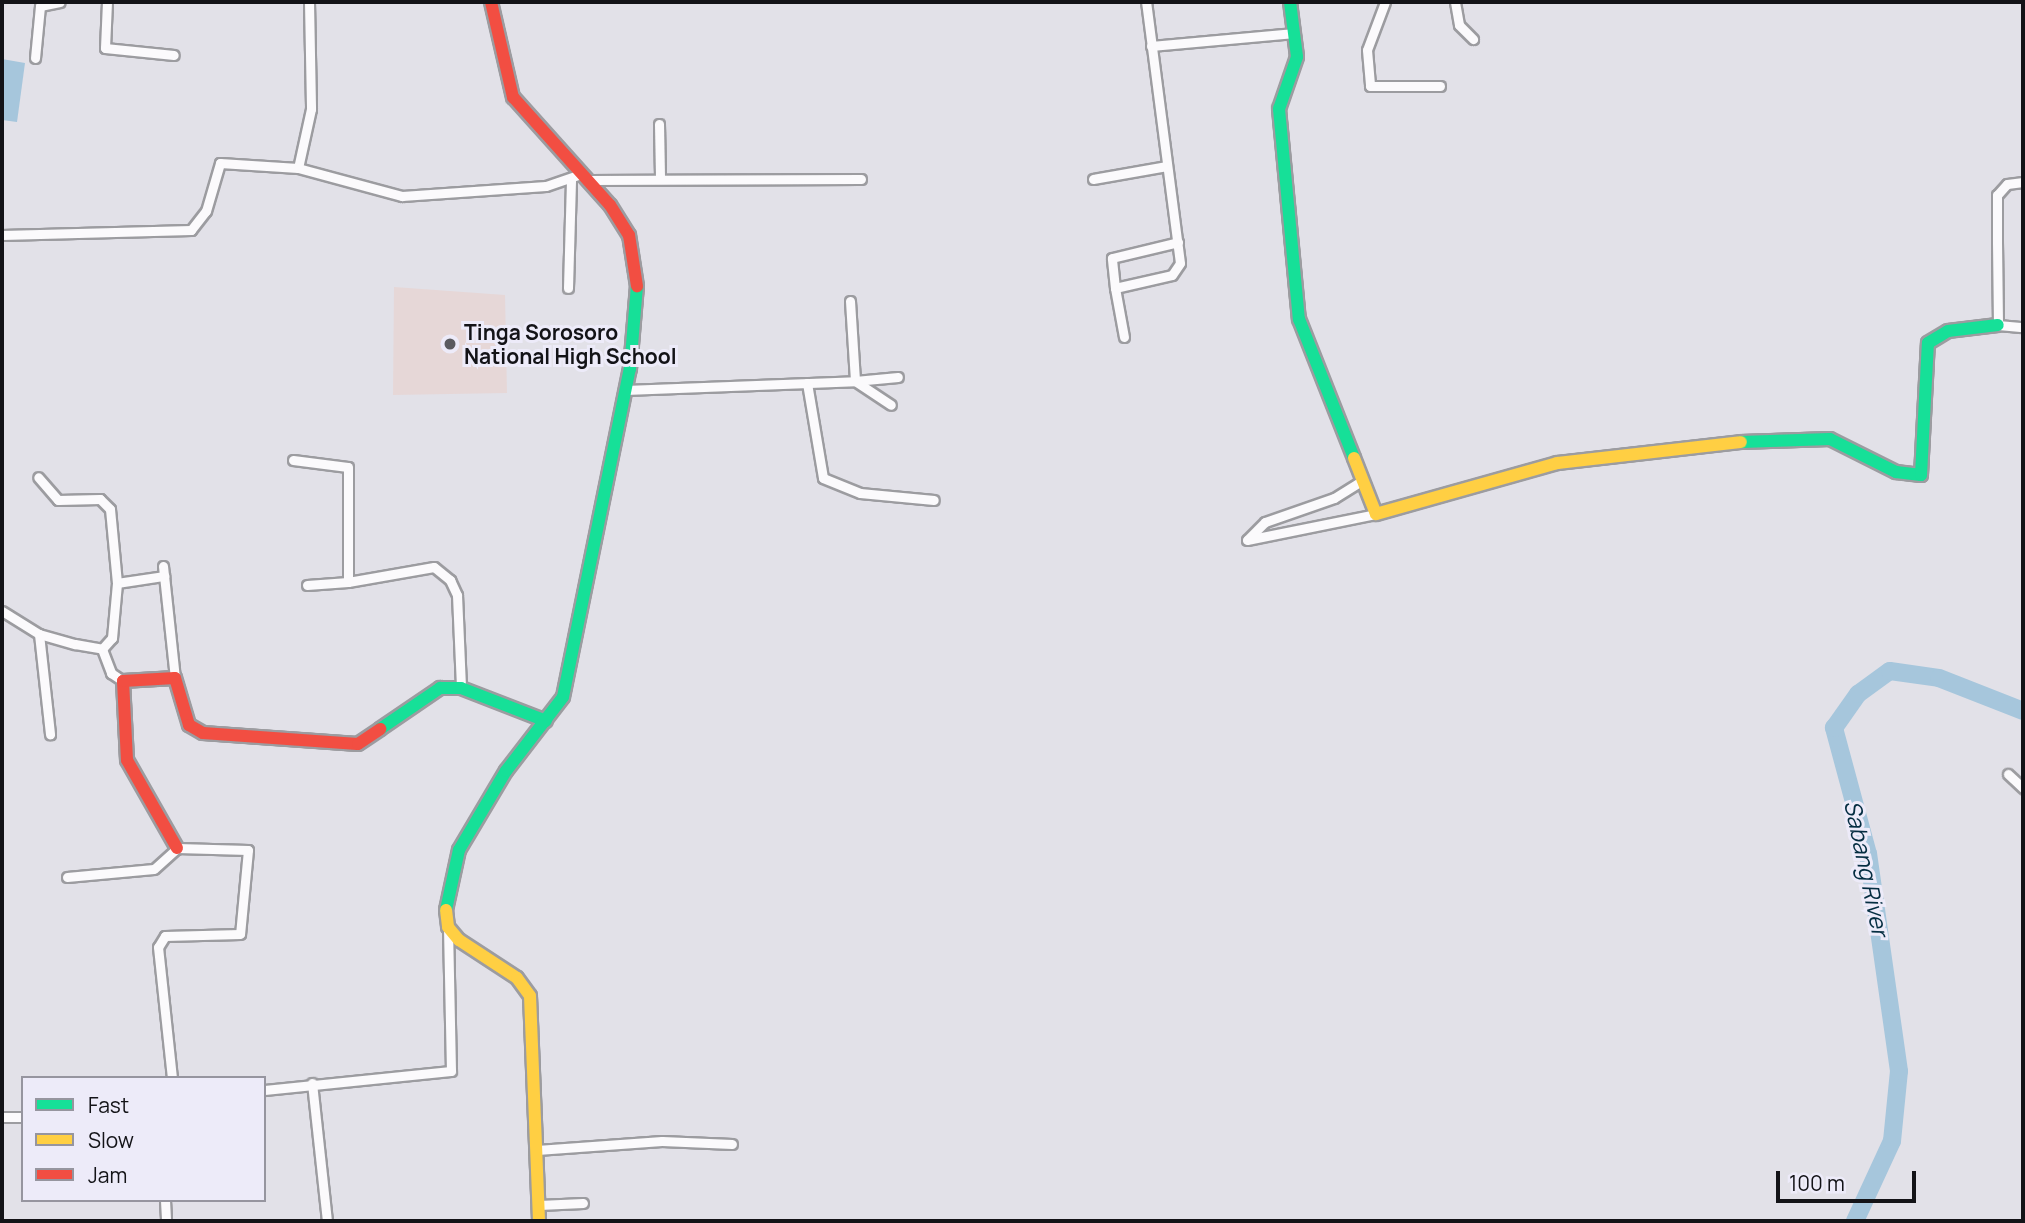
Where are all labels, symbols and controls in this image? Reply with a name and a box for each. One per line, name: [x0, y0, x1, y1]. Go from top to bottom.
place label: Tinga Sorosoro National High School: [464, 319, 677, 369]
marker: Tinga Sorosoro National High School: [442, 336, 458, 352]
water label: Sabang River: [1839, 798, 1895, 938]
legend: [21, 1076, 266, 1202]
text: Fast: [88, 1091, 129, 1119]
text: Slow: [88, 1126, 134, 1154]
scale bar: [1780, 1156, 1920, 1200]
text: Jam: [88, 1161, 127, 1189]
text: 100 m: [1789, 1169, 1845, 1197]

